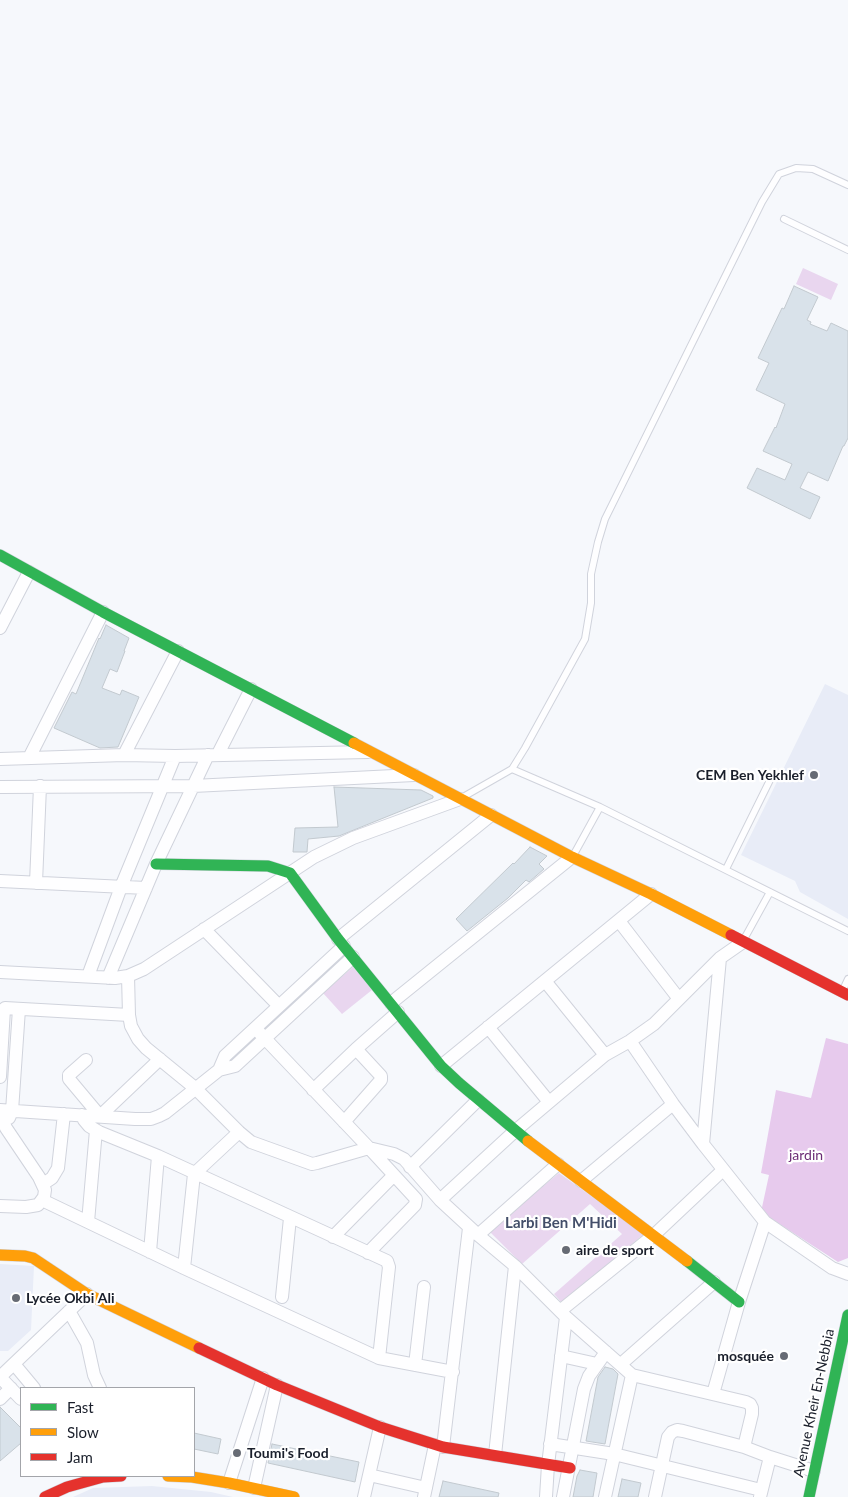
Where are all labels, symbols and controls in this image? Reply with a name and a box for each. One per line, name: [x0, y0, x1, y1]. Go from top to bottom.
place label: CEM Ben Yekhlef: [696, 767, 804, 783]
marker: CEM Ben Yekhlef: [808, 769, 820, 781]
park label: jardin: [789, 1147, 823, 1163]
district label: Larbi Ben M'Hidi: [505, 1214, 617, 1232]
place label: aire de sport: [576, 1242, 654, 1258]
marker: aire de sport: [560, 1244, 572, 1256]
place label: Lycée Okbi Ali: [26, 1290, 114, 1306]
marker: Lycée Okbi Ali: [10, 1292, 22, 1304]
street label: Avenue Kheir En-Nebbia: [790, 1327, 838, 1479]
place label: mosquée: [717, 1348, 774, 1364]
marker: mosquée: [778, 1350, 790, 1362]
legend: [20, 1387, 195, 1477]
text: Fast: [67, 1398, 94, 1416]
text: Slow: [67, 1423, 99, 1441]
place label: Toumi's Food: [247, 1445, 329, 1461]
marker: Toumi's Food: [231, 1447, 243, 1459]
text: Jam: [67, 1448, 93, 1466]

